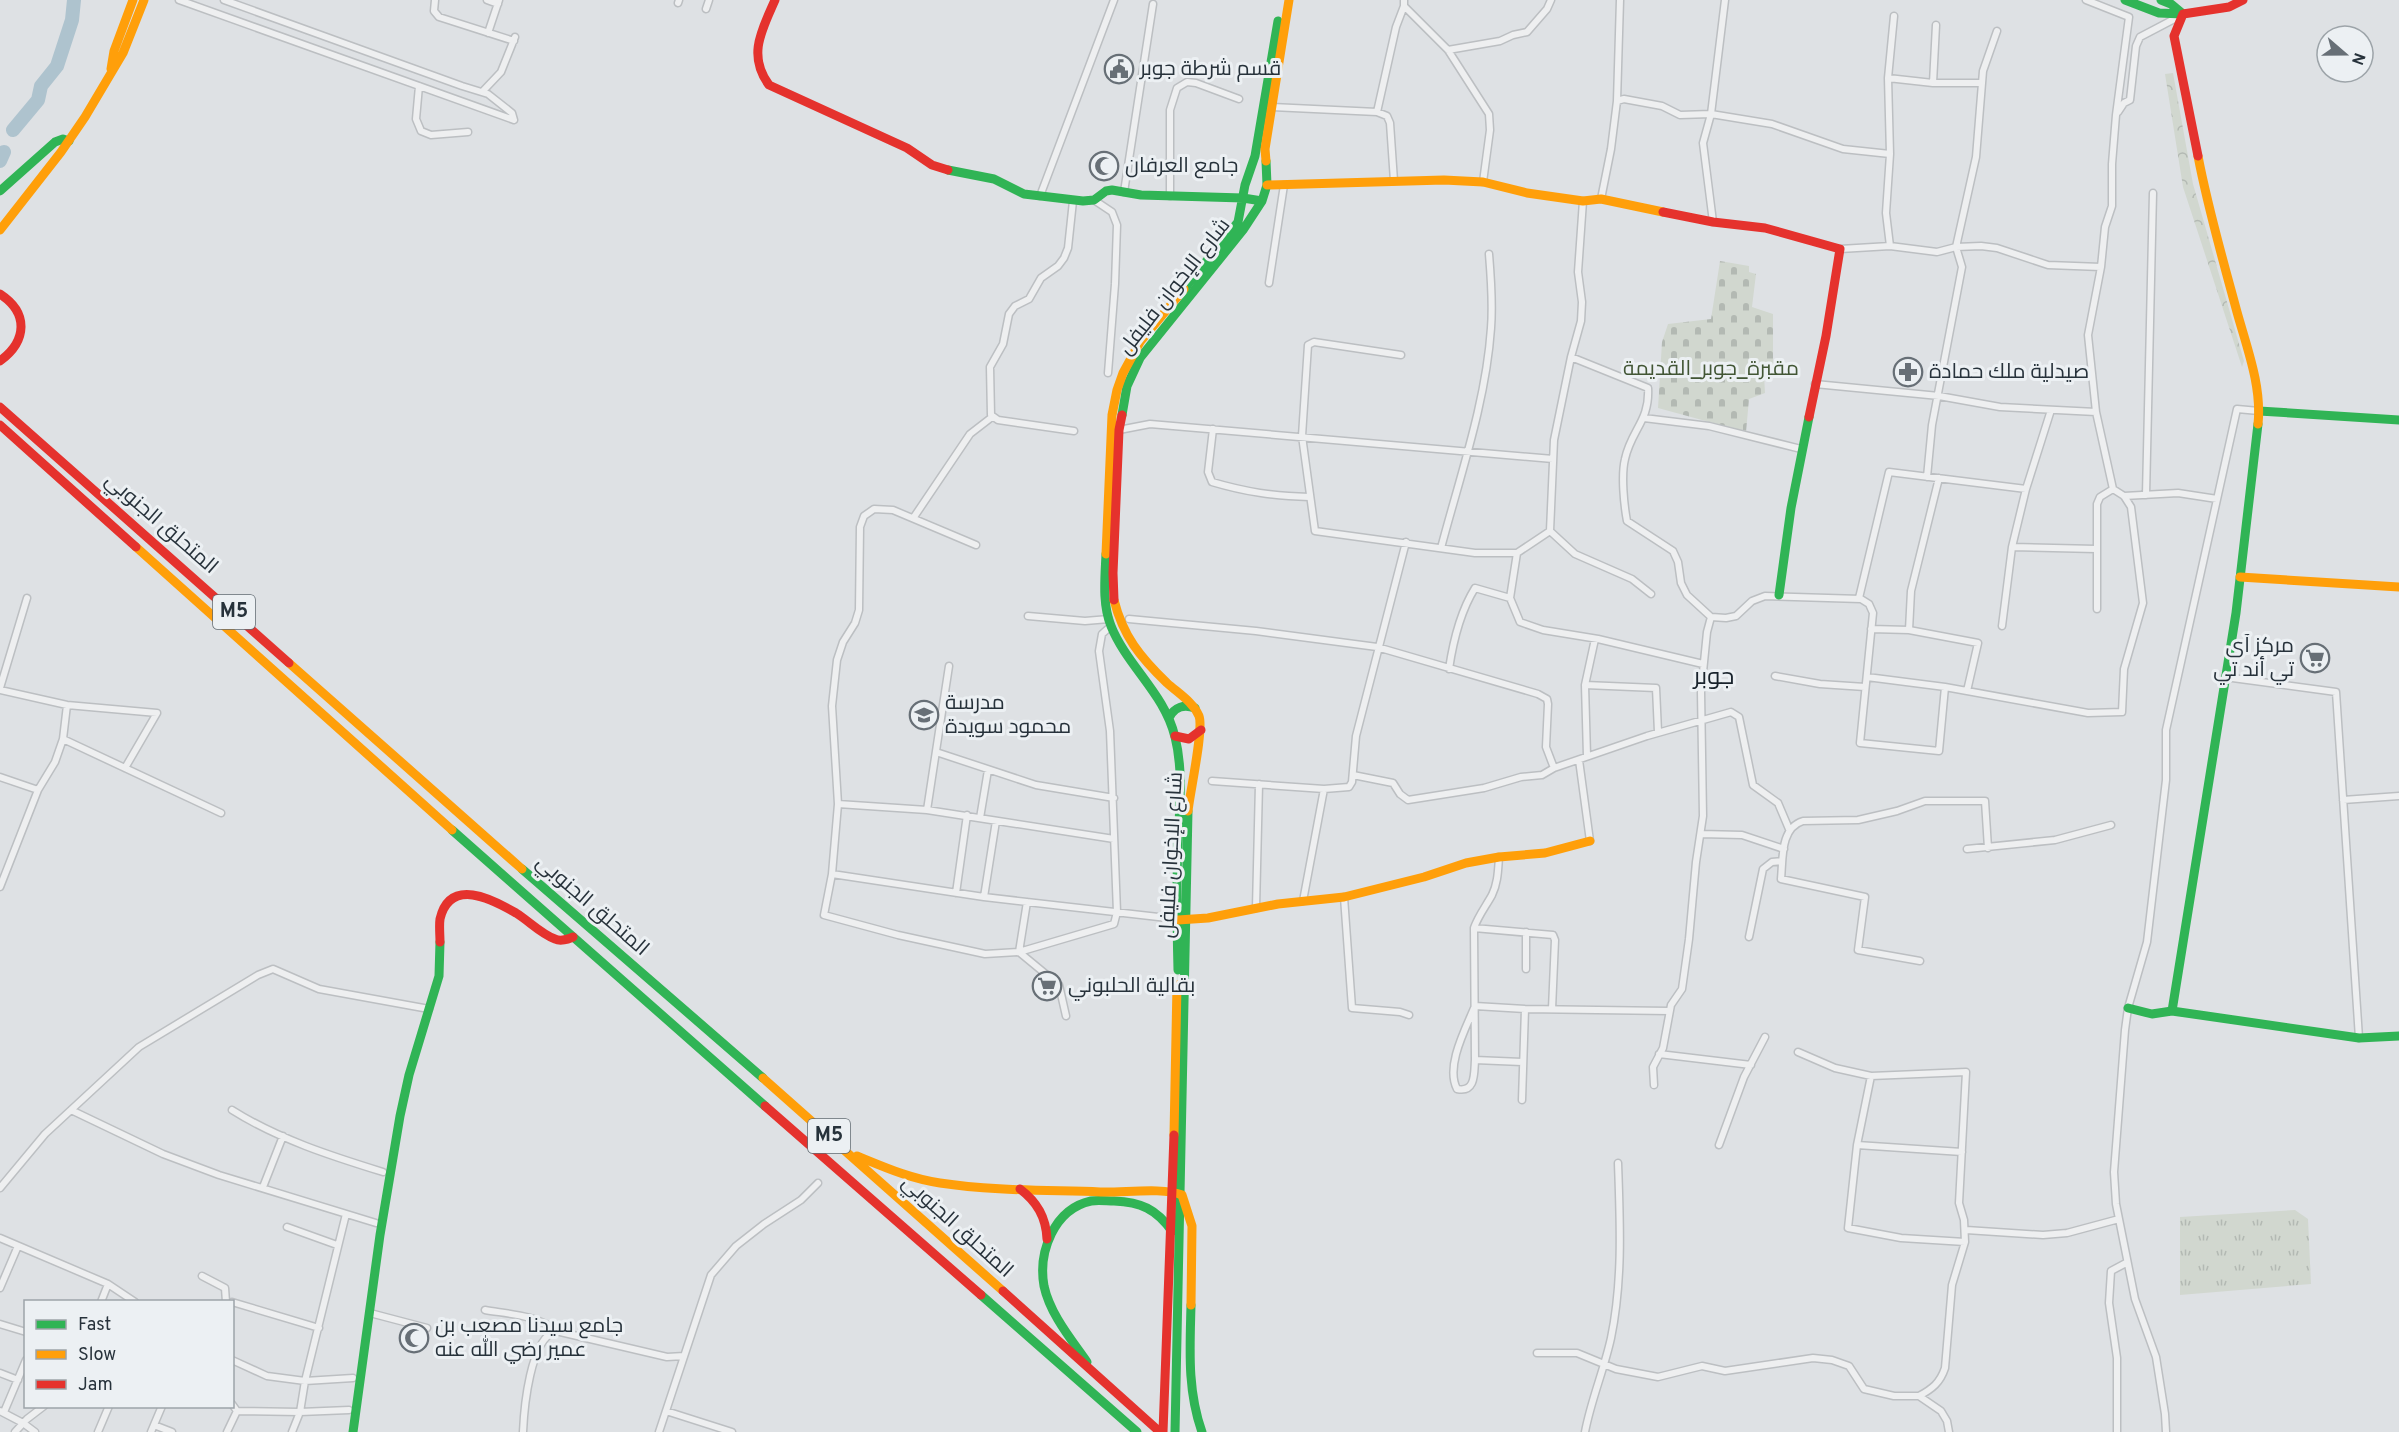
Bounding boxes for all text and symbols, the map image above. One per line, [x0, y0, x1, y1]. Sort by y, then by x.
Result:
north arrow [2315, 24, 2375, 84]
text: N [2346, 50, 2369, 67]
public building icon: قسم شرطة جوبر [1103, 53, 1135, 85]
place label: قسم شرطة جوبر [1139, 56, 1281, 83]
mosque icon: جامع العرفان [1088, 150, 1120, 182]
place label: جامع العرفان [1125, 153, 1239, 180]
street label: شارع الإخوان فليفل [1113, 213, 1237, 361]
park label: مقبرة_جوبر_القديمة [1623, 356, 1799, 383]
pharmacy icon: صيدلية ملك حمادة [1892, 356, 1924, 388]
place label: صيدلية ملك حمادة [1929, 359, 2089, 386]
street label: المتحلق الجنوبي [98, 467, 223, 581]
road number: M5 [213, 595, 255, 629]
place label: مركز آي تي أند تي [2213, 633, 2294, 685]
supermarket icon: مركز آي تي أند تي [2299, 642, 2331, 674]
district label: جوبر [1692, 663, 1734, 693]
place label: مدرسة محمود سويدة [945, 690, 1071, 741]
school or university icon: مدرسة محمود سويدة [908, 699, 940, 731]
street label: شارع الإخوان فليفل [1154, 771, 1190, 939]
street label: المتحلق الجنوبي [529, 849, 654, 963]
supermarket icon: بقالية الحلبوني [1031, 970, 1063, 1002]
place label: بقالية الحلبوني [1068, 973, 1195, 1001]
road number: M5 [808, 1119, 850, 1153]
street label: المتحلق الجنوبي [895, 1170, 1018, 1285]
legend [24, 1300, 234, 1408]
place label: جامع سيدنا مصعب بن عمير رضي الله عنه [435, 1313, 623, 1364]
text: Fast [78, 1314, 111, 1337]
mosque icon: جامع سيدنا مصعب بن عمير رضي الله عنه [398, 1322, 430, 1354]
text: Slow [78, 1344, 116, 1367]
text: Jam [78, 1374, 113, 1397]

